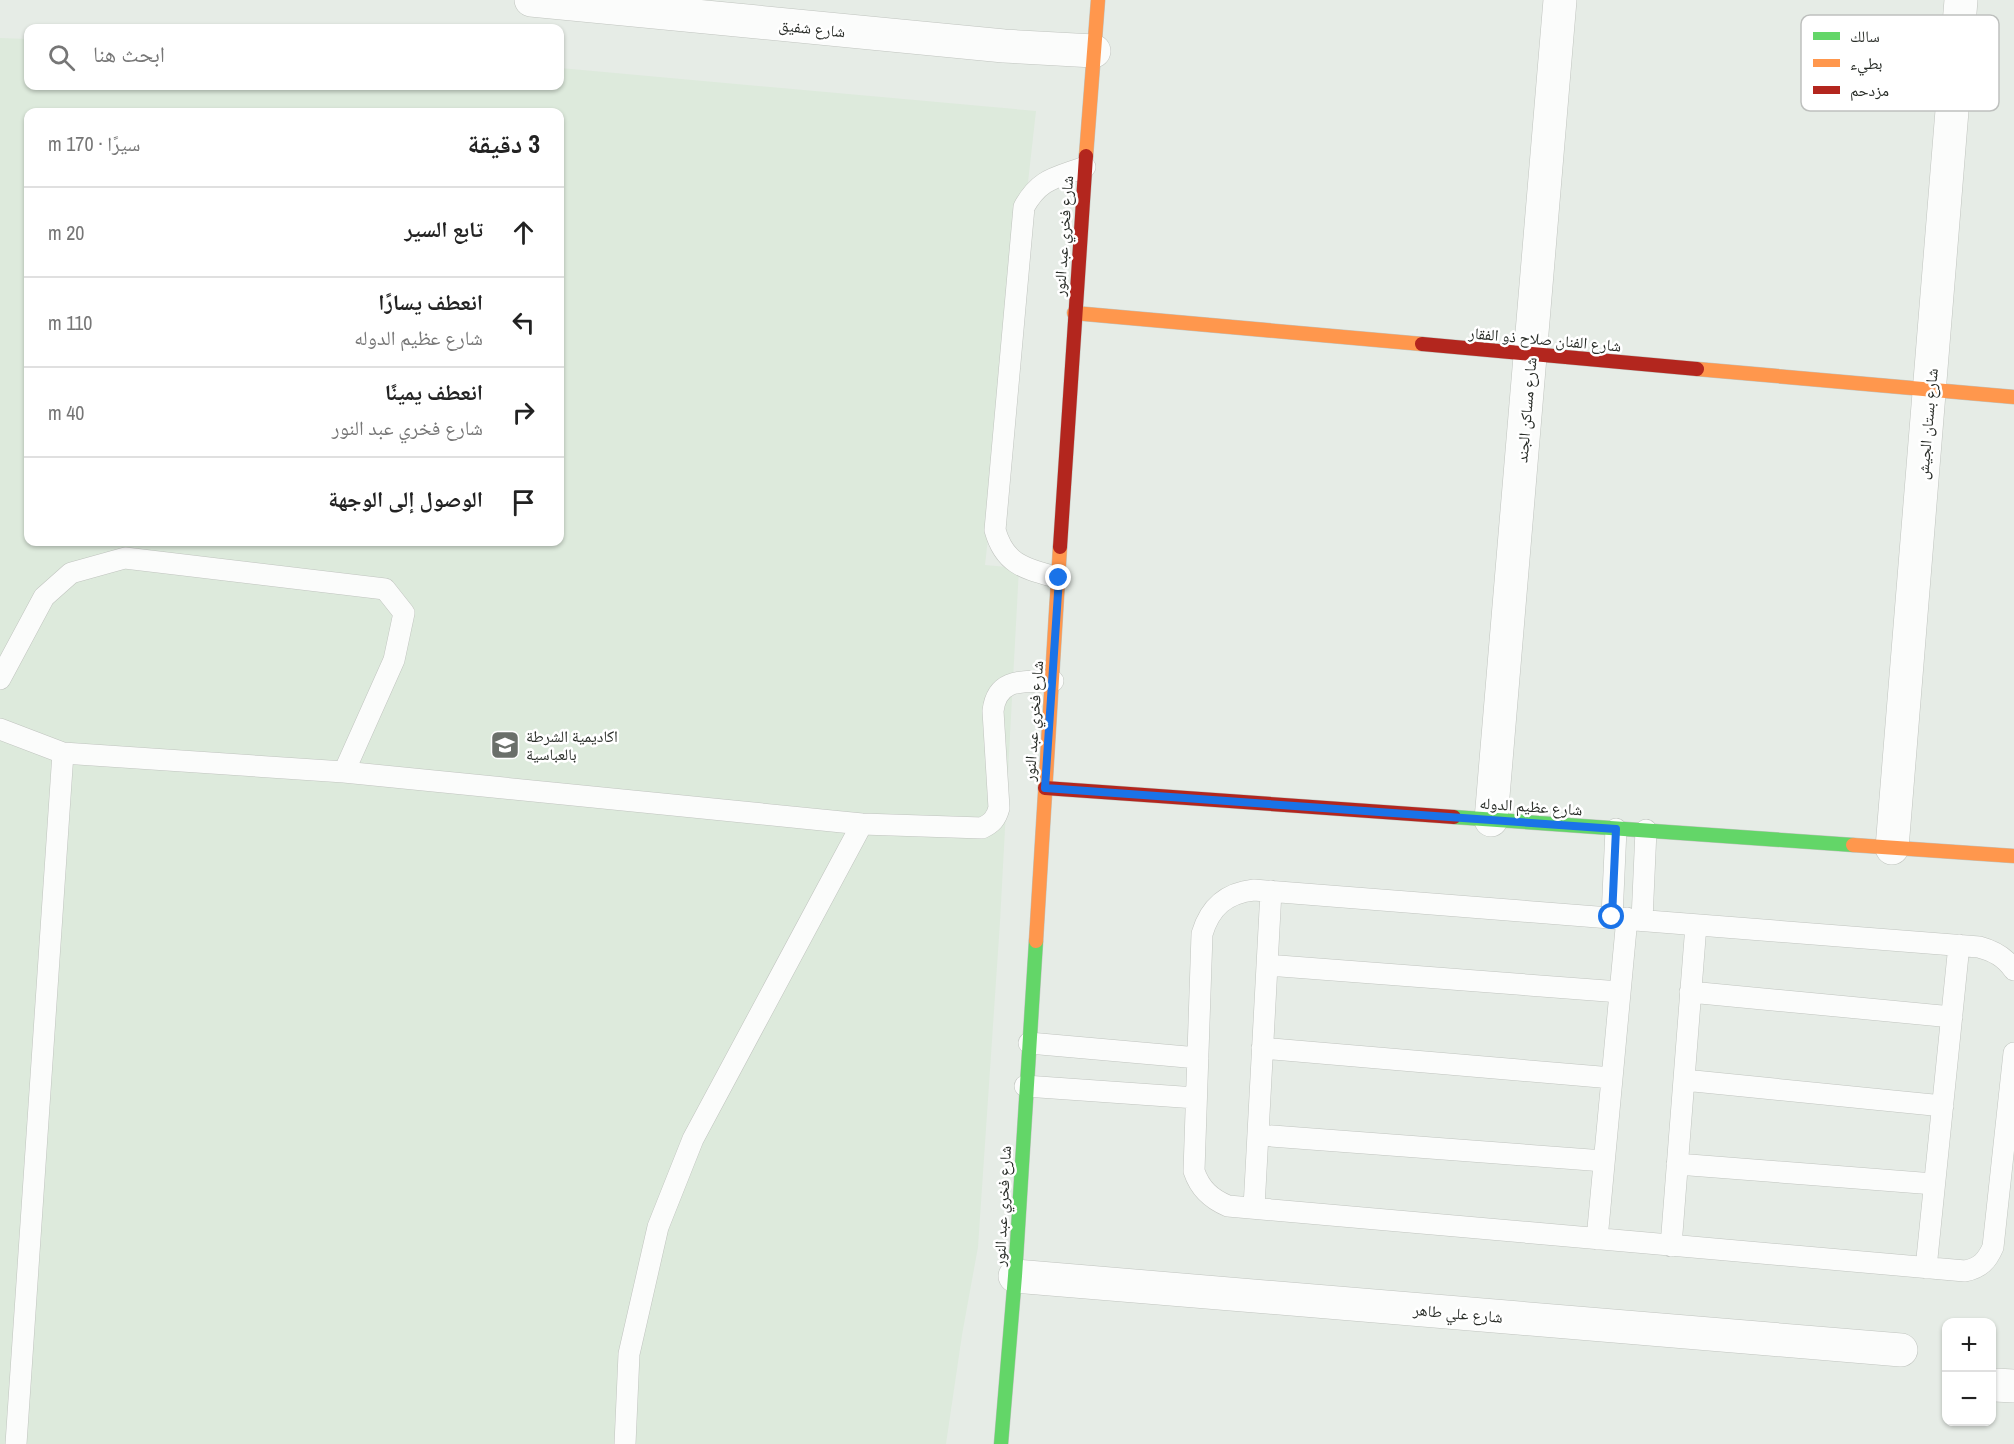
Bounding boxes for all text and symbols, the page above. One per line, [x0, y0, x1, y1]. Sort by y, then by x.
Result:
street label: شارع شفيق [778, 14, 846, 42]
legend [1801, 15, 1999, 111]
search box [24, 24, 564, 90]
text: سالك [1850, 25, 1880, 47]
text: ابحث هنا [93, 39, 165, 69]
icon: search [45, 41, 78, 74]
text: بطيء [1850, 52, 1882, 76]
text: مزدحم [1850, 79, 1889, 101]
text: 3 دقيقة [468, 126, 540, 161]
text: سيرًا · 170 m [48, 130, 141, 157]
street label: شارع فخري عبد النور [1048, 175, 1080, 298]
text: تابع السير [405, 214, 483, 244]
icon: ahead [507, 216, 540, 249]
text: 20 m [48, 219, 84, 246]
text: انعطف يسارًا [378, 287, 483, 317]
icon: left [507, 306, 540, 339]
text: 110 m [48, 309, 92, 336]
street label: شارع الفنان صلاح ذو الفقار [1467, 321, 1622, 357]
text: شارع عظيم الدوله [354, 324, 483, 351]
street label: شارع مساكن الجند [1510, 356, 1542, 464]
street label: شارع بستان الجيش [1911, 367, 1943, 481]
text: انعطف يمينًا [385, 377, 483, 407]
icon: right [507, 396, 540, 429]
text: 40 m [48, 399, 84, 426]
text: شارع فخري عبد النور [332, 414, 483, 441]
text: الوصول إلى الوجهة [328, 484, 483, 514]
icon: arrive [507, 486, 540, 519]
route end [1045, 564, 1071, 590]
street label: شارع فخري عبد النور [1018, 660, 1050, 783]
place label: اكاديمية الشرطة بالعباسية [526, 725, 618, 765]
school or university icon: اكاديمية الشرطة بالعباسية [489, 729, 521, 761]
street label: شارع عظيم الدوله [1479, 791, 1583, 821]
route start [1598, 903, 1624, 929]
street label: شارع فخري عبد النور [988, 1145, 1018, 1268]
street label: شارع علي طاهر [1411, 1298, 1504, 1330]
map controls [1942, 1318, 1996, 1426]
button: + [1942, 1318, 1996, 1372]
button: − [1942, 1372, 1996, 1426]

